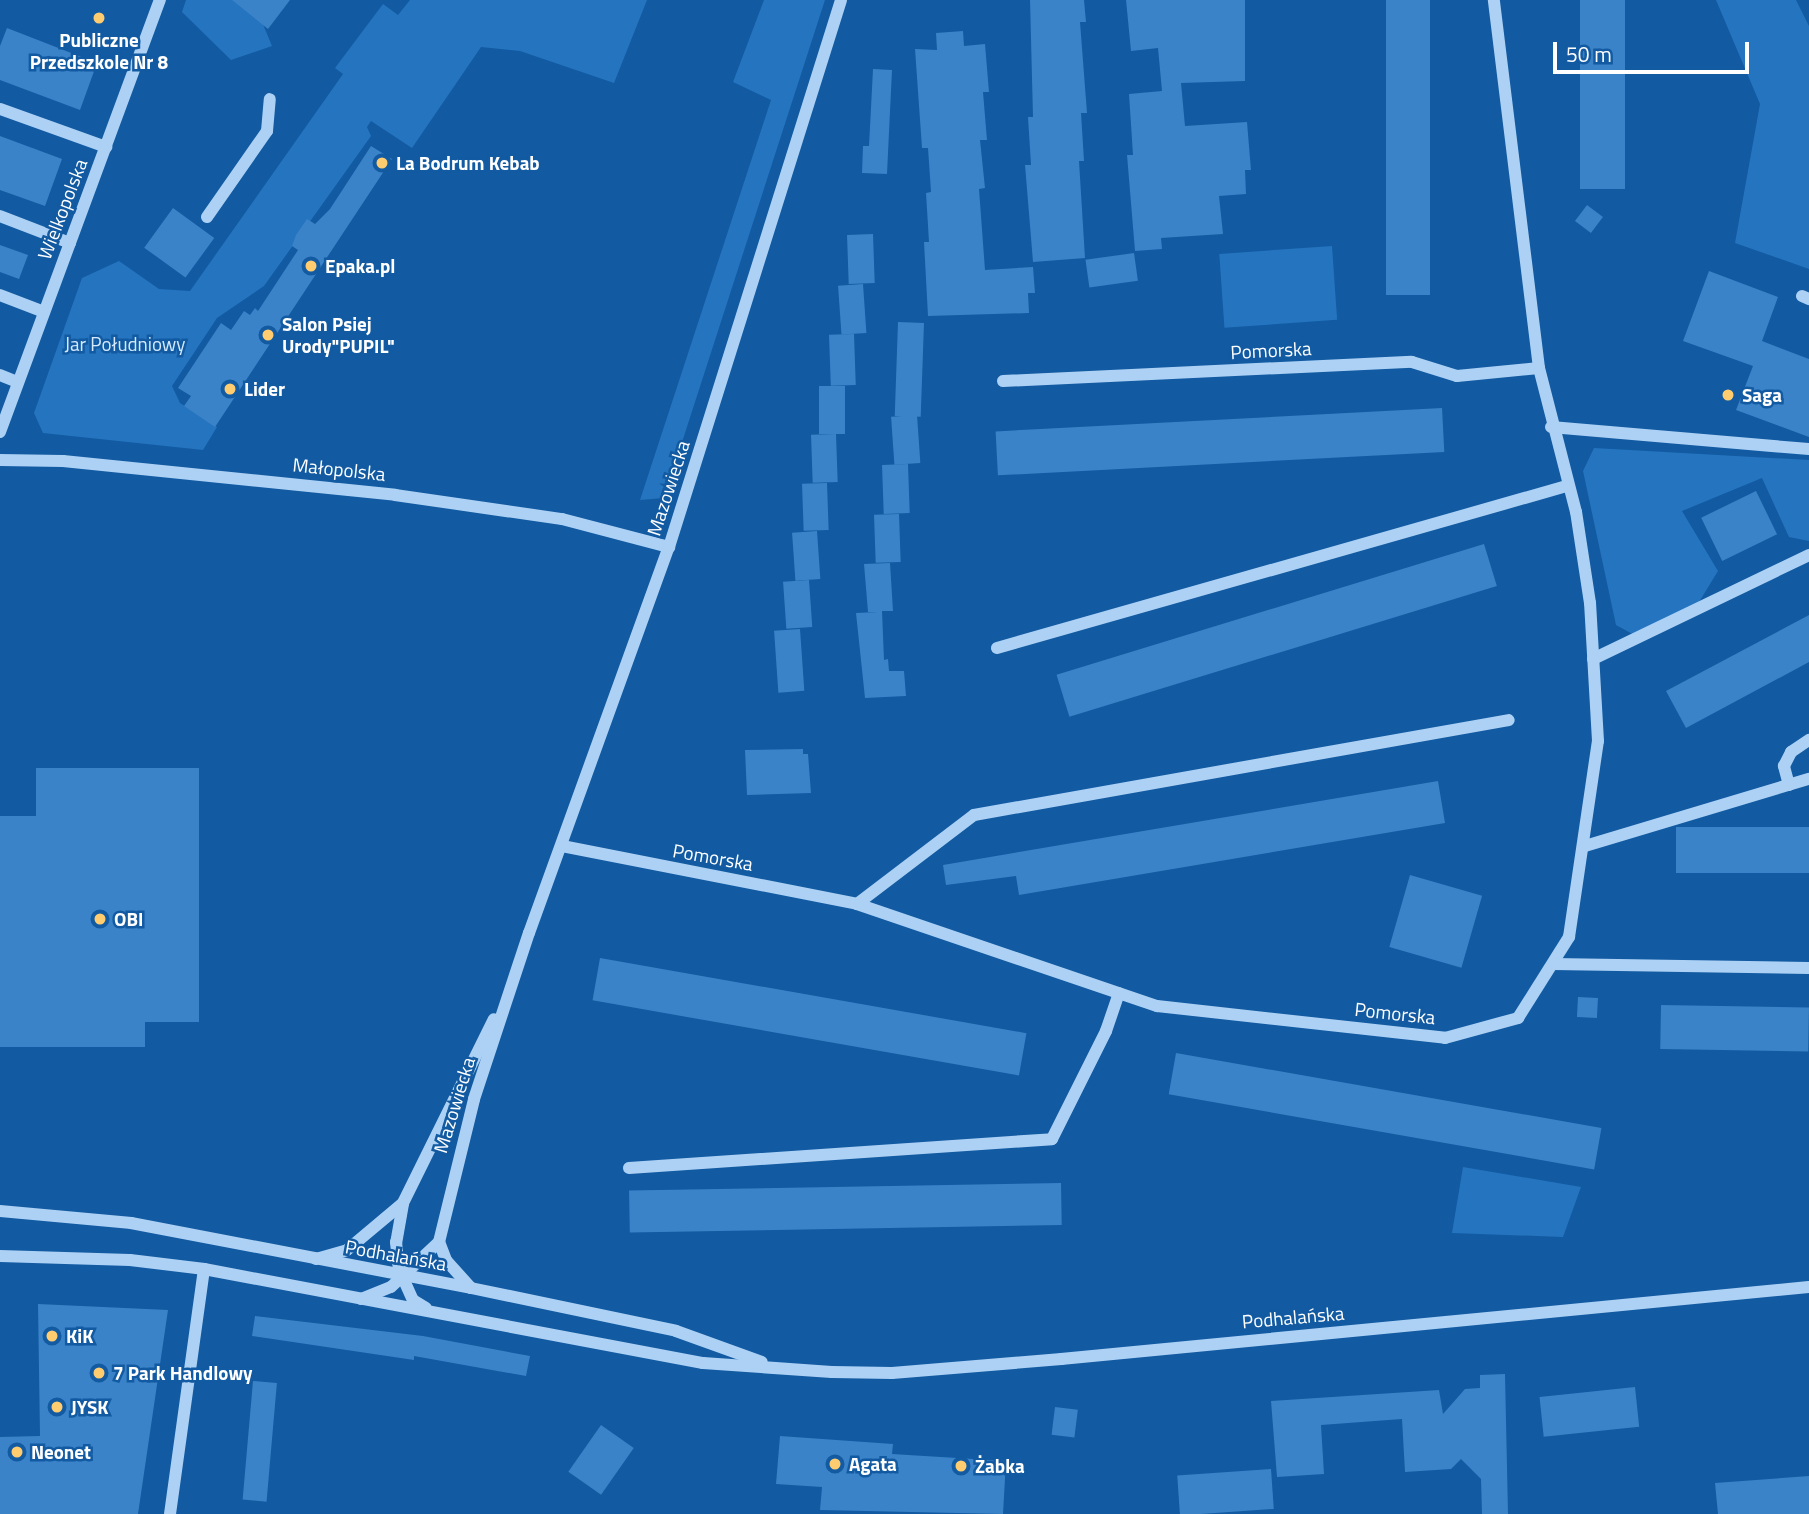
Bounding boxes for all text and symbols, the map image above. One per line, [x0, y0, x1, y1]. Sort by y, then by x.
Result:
marker: Publiczne Przedszkole Nr 8 [91, 10, 107, 26]
scale bar [1557, 28, 1753, 72]
place label: Publiczne Przedszkole Nr 8 [30, 29, 168, 73]
text: 50 m [1566, 38, 1612, 70]
place label: La Bodrum Kebab [396, 152, 540, 174]
marker: La Bodrum Kebab [374, 155, 390, 171]
street label: Wielkopolska [32, 156, 92, 262]
place label: Epaka.pl [325, 255, 395, 277]
marker: Epaka.pl [303, 258, 319, 274]
place label: Salon Psiej Urody"PUPIL" [282, 313, 395, 357]
marker: Salon Psiej Urody"PUPIL" [260, 327, 276, 343]
park label: Jar Południowy [65, 333, 185, 355]
street label: Pomorska [1230, 336, 1312, 364]
place label: Lider [244, 378, 285, 400]
marker: Lider [222, 381, 238, 397]
place label: Saga [1742, 384, 1782, 406]
marker: Saga [1720, 387, 1736, 403]
street label: Mazowiecka [642, 437, 694, 539]
street label: Małopolska [291, 453, 387, 485]
street label: Pomorska [671, 839, 755, 875]
place label: OBI [114, 908, 143, 930]
marker: OBI [92, 911, 108, 927]
street label: Pomorska [1353, 997, 1437, 1029]
street label: Mazowiecka [429, 1054, 479, 1156]
street label: Podhalańska [344, 1235, 448, 1275]
street label: Podhalańska [1241, 1301, 1345, 1333]
place label: KiK [66, 1325, 93, 1347]
marker: KiK [44, 1328, 60, 1344]
place label: 7 Park Handlowy [113, 1362, 253, 1384]
marker: 7 Park Handlowy [91, 1365, 107, 1381]
place label: JYSK [71, 1396, 109, 1418]
marker: JYSK [49, 1399, 65, 1415]
place label: Neonet [31, 1441, 91, 1463]
marker: Neonet [9, 1444, 25, 1460]
place label: Agata [849, 1453, 897, 1475]
place label: Żabka [975, 1455, 1025, 1477]
marker: Agata [827, 1456, 843, 1472]
marker: Żabka [953, 1458, 969, 1474]

